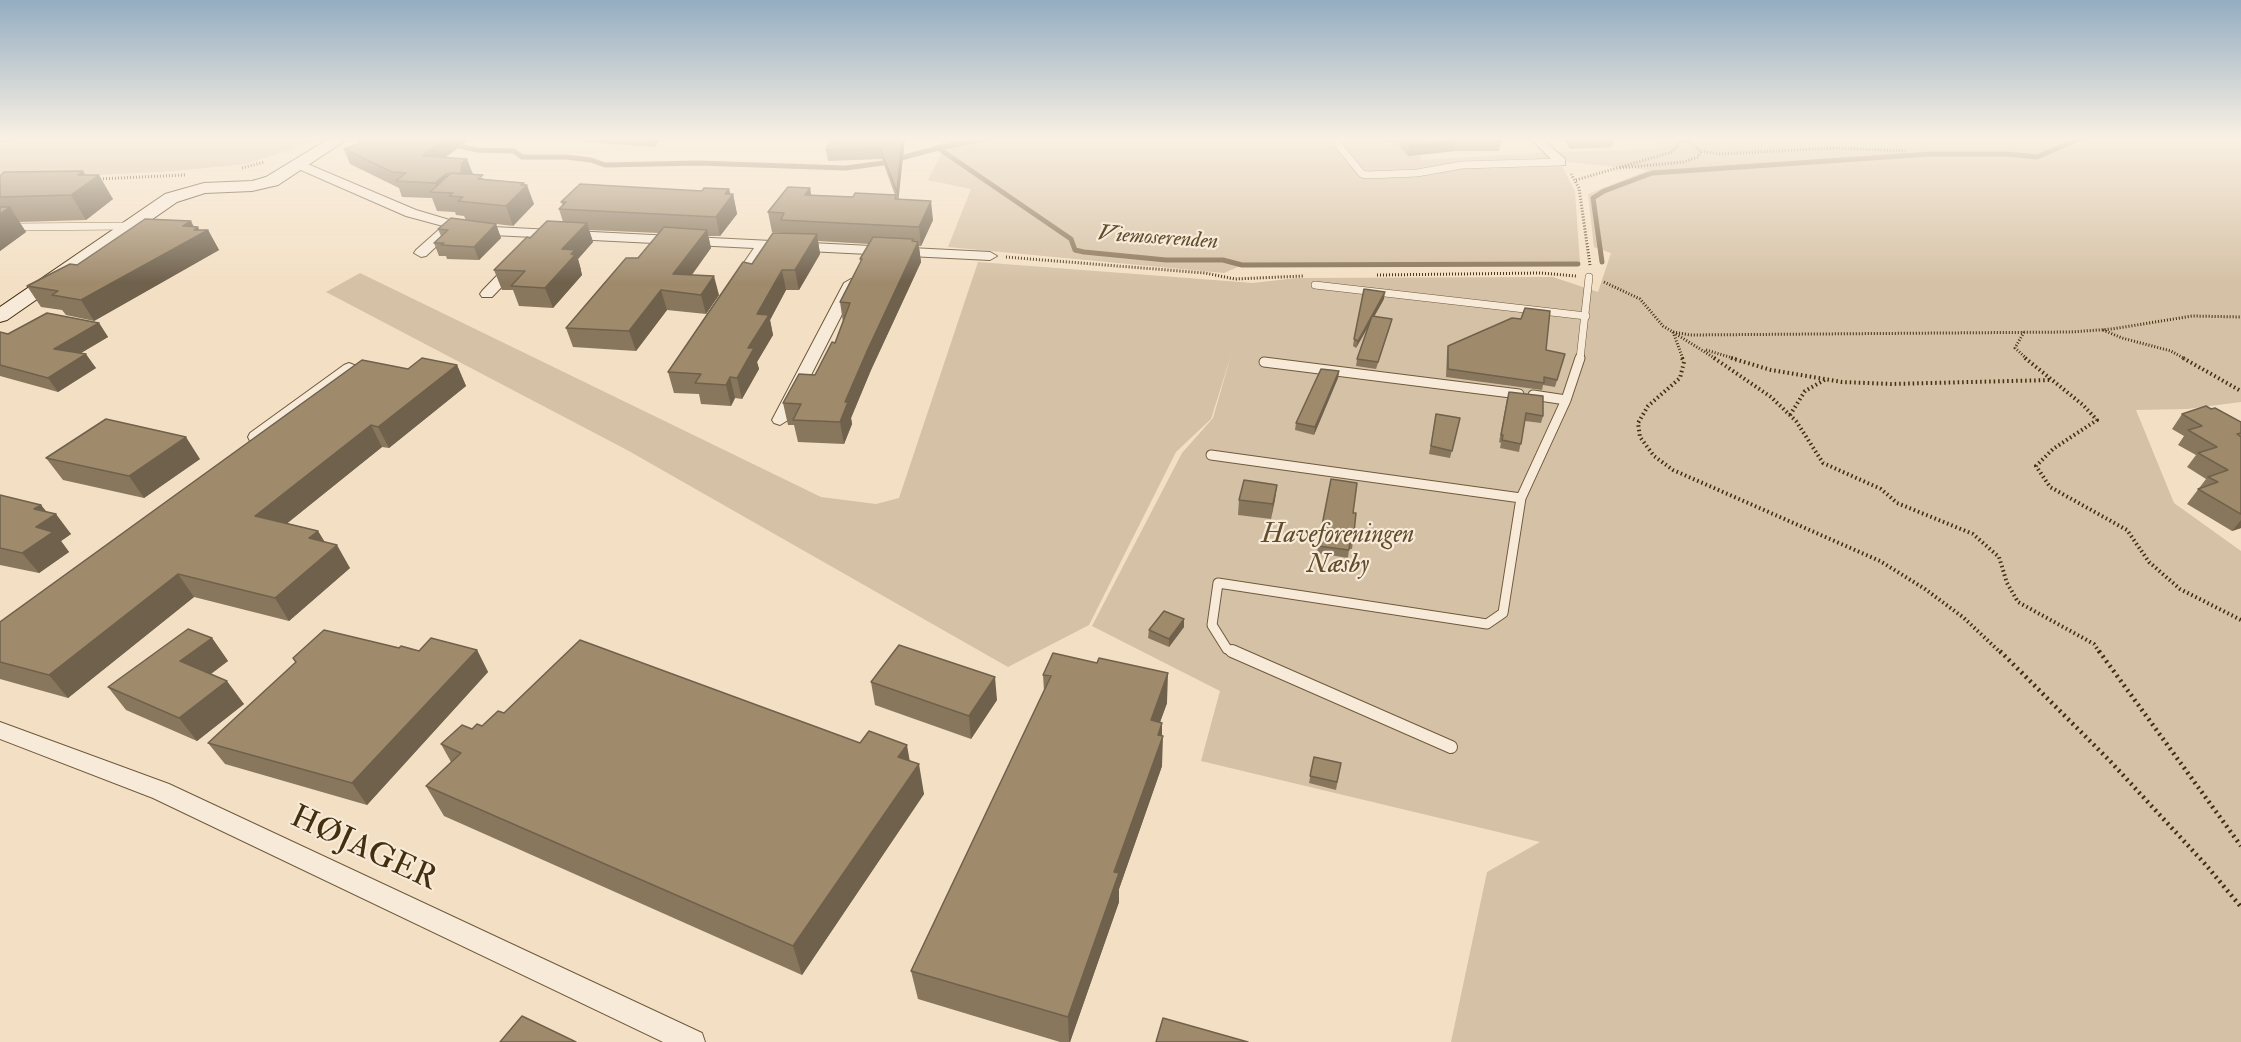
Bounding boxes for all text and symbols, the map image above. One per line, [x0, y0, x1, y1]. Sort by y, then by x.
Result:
water label: Viemoserenden [1097, 222, 1219, 256]
park label: Haveforeningen Næsby [1262, 520, 1414, 582]
street label: HØJAGER [284, 799, 442, 901]

